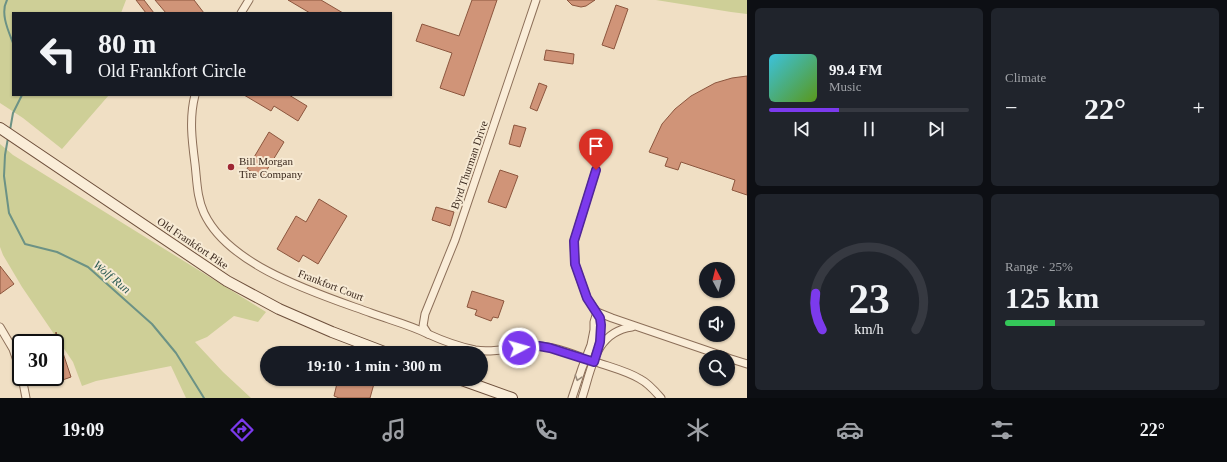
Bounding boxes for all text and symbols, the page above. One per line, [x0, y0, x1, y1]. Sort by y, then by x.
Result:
icon: left [32, 28, 84, 80]
text: 80 m [98, 28, 156, 59]
text: Old Frankfort Circle [98, 61, 246, 81]
text: 99.4 FM [829, 62, 882, 78]
text: Climate [1005, 70, 1046, 85]
text: Music [829, 79, 862, 94]
text: 22° [1084, 92, 1126, 125]
text: − [1005, 95, 1017, 120]
text: + [1193, 95, 1205, 120]
icon: previous [791, 118, 813, 140]
icon: pause [858, 118, 880, 140]
icon: next [925, 118, 947, 140]
street label: Byrd Thurman Drive [448, 119, 490, 211]
pin [579, 129, 613, 170]
icon: arrive [585, 135, 607, 157]
place label: Bill Morgan Tire Company [239, 155, 303, 180]
marker: Bill Morgan Tire Company [226, 162, 236, 172]
street label: Old Frankfort Pike [155, 215, 231, 271]
water label: Wolf Run [91, 258, 133, 296]
text: Range · 25% [1005, 259, 1073, 274]
north arrow [699, 262, 735, 298]
map controls [699, 262, 735, 386]
street label: Frankfort Court [296, 267, 366, 303]
text: 23 [848, 276, 890, 322]
text: 125 km [1005, 281, 1099, 314]
button: sound [699, 306, 735, 342]
text: km/h [854, 321, 884, 337]
position arrow [498, 327, 540, 369]
speed limit sign: 30 [12, 334, 64, 386]
button: search [699, 350, 735, 386]
text: 19:10 · 1 min · 300 m [307, 358, 442, 374]
one-way arrow [575, 375, 583, 382]
icon: directions [228, 416, 256, 444]
icon: music [380, 416, 408, 444]
icon: phone [532, 416, 560, 444]
icon: climate [684, 416, 712, 444]
icon: car [836, 416, 864, 444]
icon: filters [988, 416, 1016, 444]
text: 19:09 [62, 420, 104, 440]
text: 22° [1140, 420, 1165, 440]

